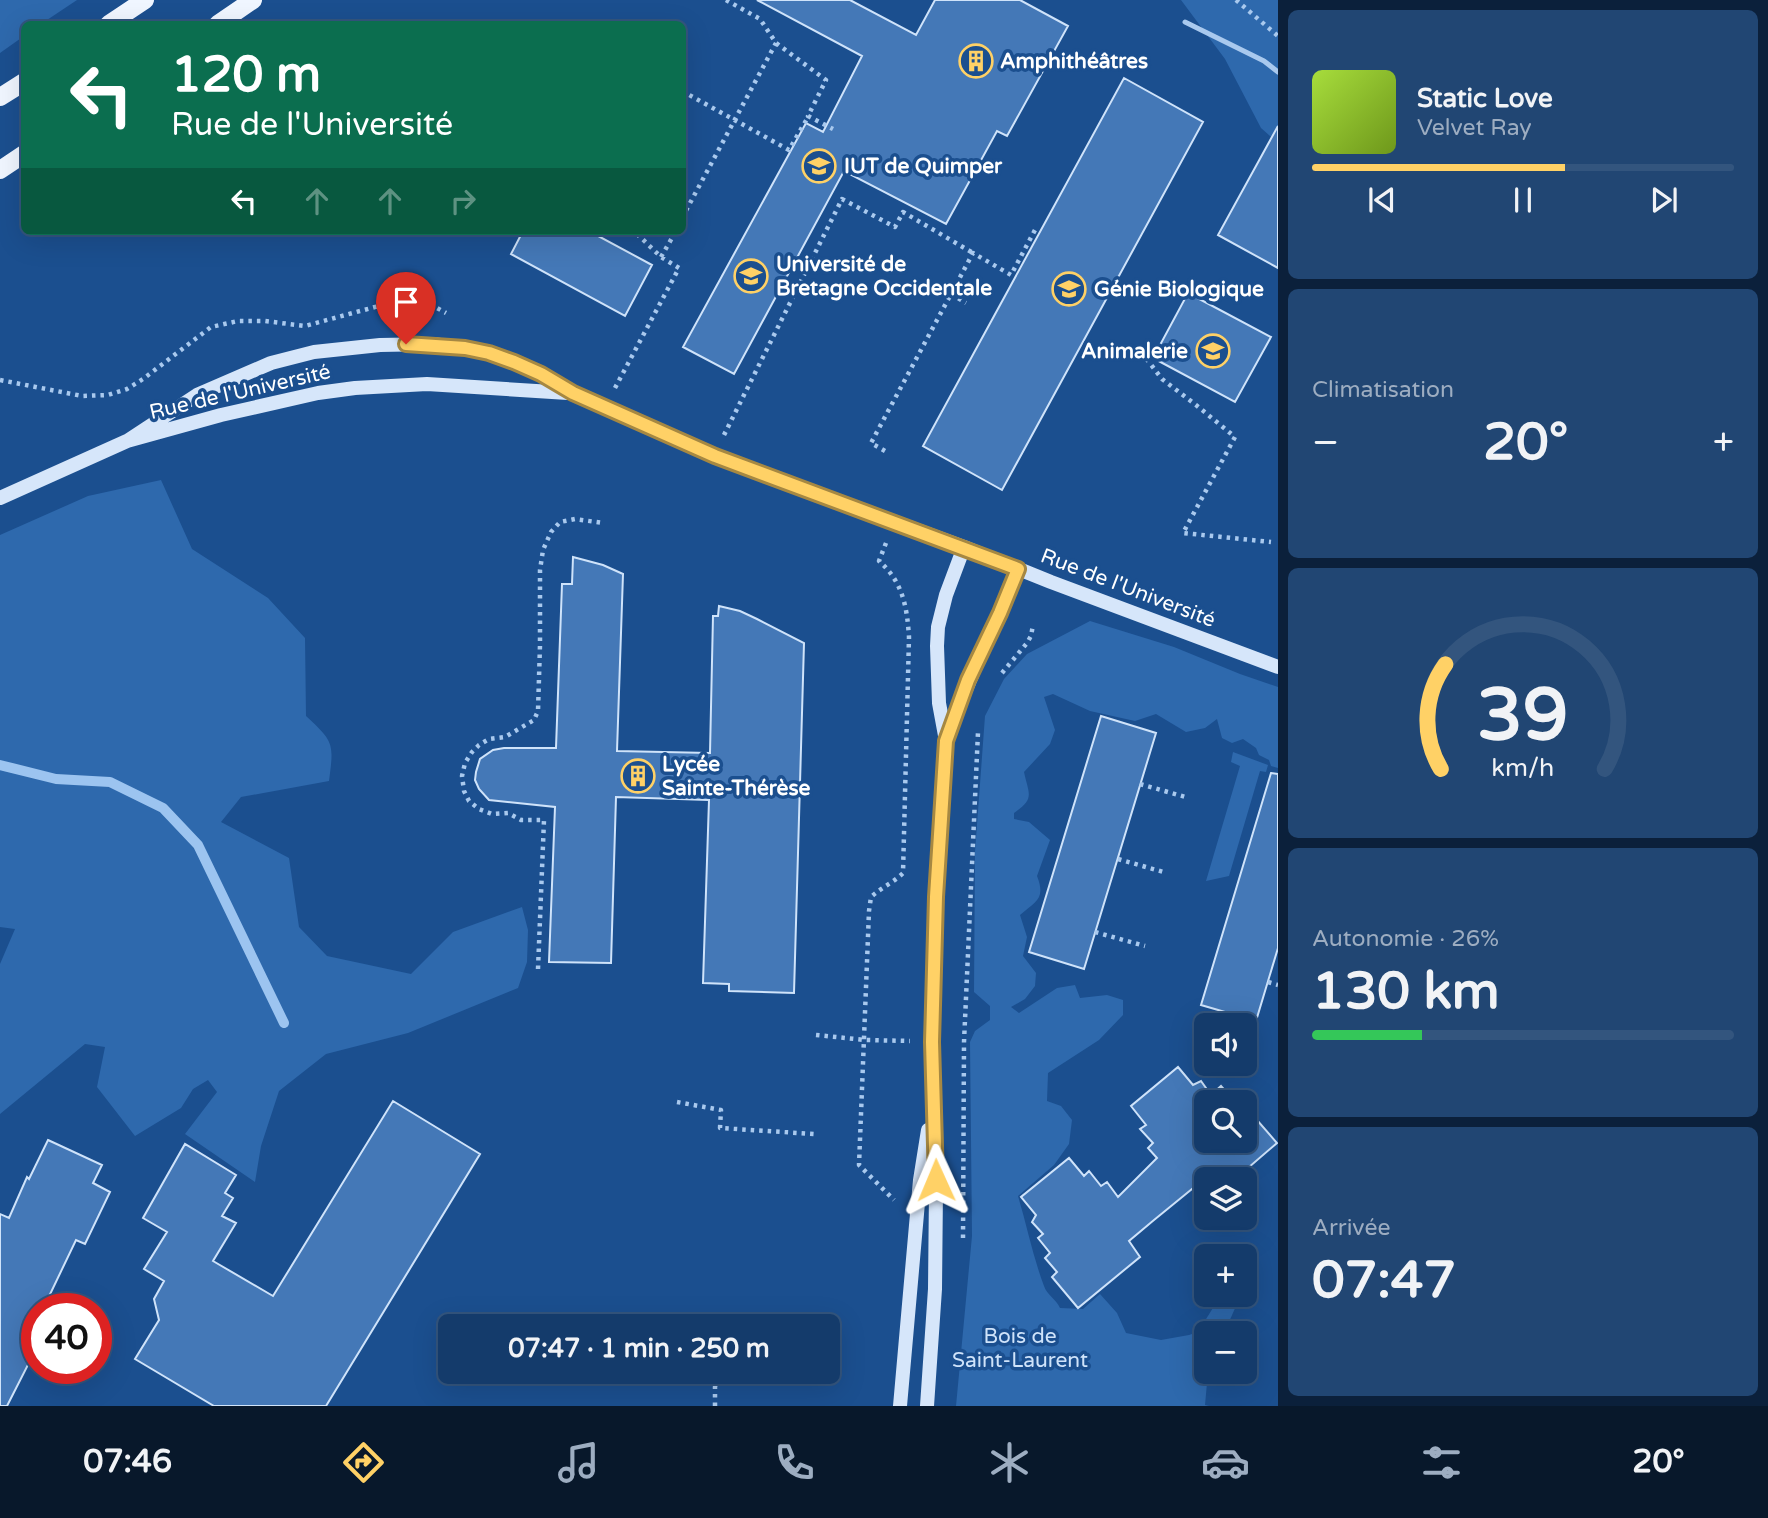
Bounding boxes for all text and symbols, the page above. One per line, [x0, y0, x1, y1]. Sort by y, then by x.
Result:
building icon: Amphithéâtres [957, 42, 995, 80]
text: 120 m [171, 46, 321, 105]
icon: left [56, 49, 147, 140]
place label: Amphithéâtres [1000, 49, 1148, 74]
text: Static Love [1417, 83, 1553, 114]
text: Rue de l'Université [171, 106, 453, 144]
text: Velvet Ray [1417, 114, 1532, 142]
school or university icon: IUT de Quimper [800, 147, 838, 185]
place label: IUT de Quimper [844, 154, 1003, 179]
icon: previous [1363, 181, 1401, 219]
icon: pause [1504, 181, 1542, 219]
icon: next [1645, 181, 1683, 219]
icon: left [225, 182, 263, 220]
icon: ahead [298, 182, 336, 220]
icon: ahead [371, 182, 409, 220]
icon: right [444, 182, 482, 220]
place label: Université de Bretagne Occidentale [776, 252, 992, 301]
school or university icon: Université de Bretagne Occidentale [732, 257, 770, 295]
school or university icon: Génie Biologique [1050, 270, 1088, 308]
pin [376, 272, 436, 344]
place label: Génie Biologique [1094, 277, 1264, 302]
icon: arrive [387, 283, 425, 321]
school or university icon: Animalerie [1194, 332, 1232, 370]
place label: Animalerie [1081, 339, 1188, 364]
street label: Rue de l'Université [147, 359, 333, 425]
text: Climatisation [1312, 376, 1454, 404]
text: 20° [1483, 411, 1568, 474]
text: − [1312, 420, 1339, 466]
text: + [1713, 420, 1734, 466]
street label: Rue de l'Université [1037, 543, 1219, 633]
text: 39 [1477, 672, 1569, 760]
place label: Lycée Sainte-Thérèse [662, 752, 811, 801]
text: km/h [1492, 753, 1554, 783]
building icon: Lycée Sainte-Thérèse [619, 757, 657, 795]
text: Autonomie · 26% [1312, 925, 1499, 953]
text: 130 km [1312, 960, 1500, 1023]
map controls [1194, 1013, 1257, 1384]
button: sound [1194, 1013, 1257, 1076]
button: search [1194, 1090, 1257, 1153]
position arrow [899, 1143, 973, 1217]
button: layers [1194, 1167, 1257, 1230]
text: Arrivée [1312, 1214, 1390, 1242]
button: + [1194, 1244, 1257, 1307]
text: 07:47 [1312, 1249, 1456, 1312]
speed limit sign: 40 [21, 1293, 112, 1384]
button: − [1194, 1321, 1257, 1384]
park label: Bois de Saint-Laurent [952, 1324, 1088, 1373]
text: 07:47 · 1 min · 250 m [508, 1333, 770, 1364]
icon: directions [339, 1438, 388, 1487]
icon: music [554, 1438, 603, 1487]
icon: phone [770, 1438, 819, 1487]
icon: climate [985, 1438, 1034, 1487]
icon: car [1201, 1438, 1250, 1487]
icon: filters [1417, 1438, 1466, 1487]
text: 07:46 [83, 1443, 172, 1481]
text: 20° [1632, 1443, 1685, 1481]

